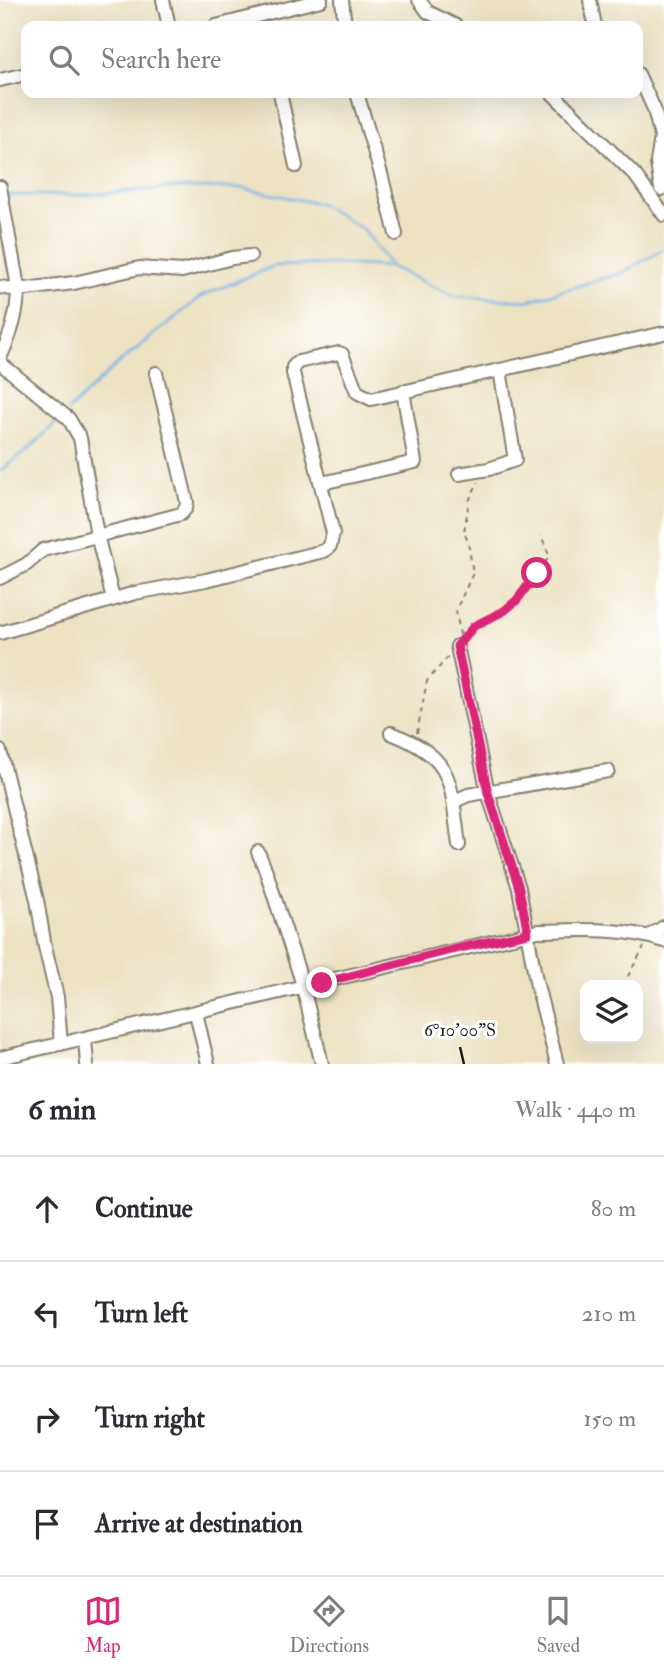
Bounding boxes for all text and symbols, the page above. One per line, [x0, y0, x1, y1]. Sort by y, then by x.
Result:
search box [21, 21, 643, 98]
icon: search [45, 41, 83, 79]
text: Search here [101, 44, 221, 76]
route start [521, 557, 552, 588]
route end [306, 967, 337, 998]
map controls [580, 980, 643, 1043]
button: layers [580, 980, 643, 1043]
text: 6°10'00"S [424, 1019, 496, 1042]
text: 6 min [28, 1091, 96, 1128]
text: Walk · 440 m [515, 1095, 636, 1124]
icon: ahead [28, 1190, 66, 1228]
text: Continue [95, 1193, 193, 1225]
text: 80 m [591, 1194, 636, 1223]
icon: left [28, 1295, 66, 1333]
text: Turn left [95, 1298, 188, 1330]
text: 210 m [582, 1299, 636, 1328]
icon: right [28, 1400, 66, 1438]
text: Turn right [95, 1403, 205, 1435]
text: 150 m [583, 1404, 636, 1433]
icon: arrive [28, 1505, 66, 1543]
text: Arrive at destination [95, 1508, 303, 1540]
tab: Map [84, 1592, 122, 1658]
tab: Directions [289, 1592, 369, 1658]
tab: Saved [537, 1592, 580, 1658]

